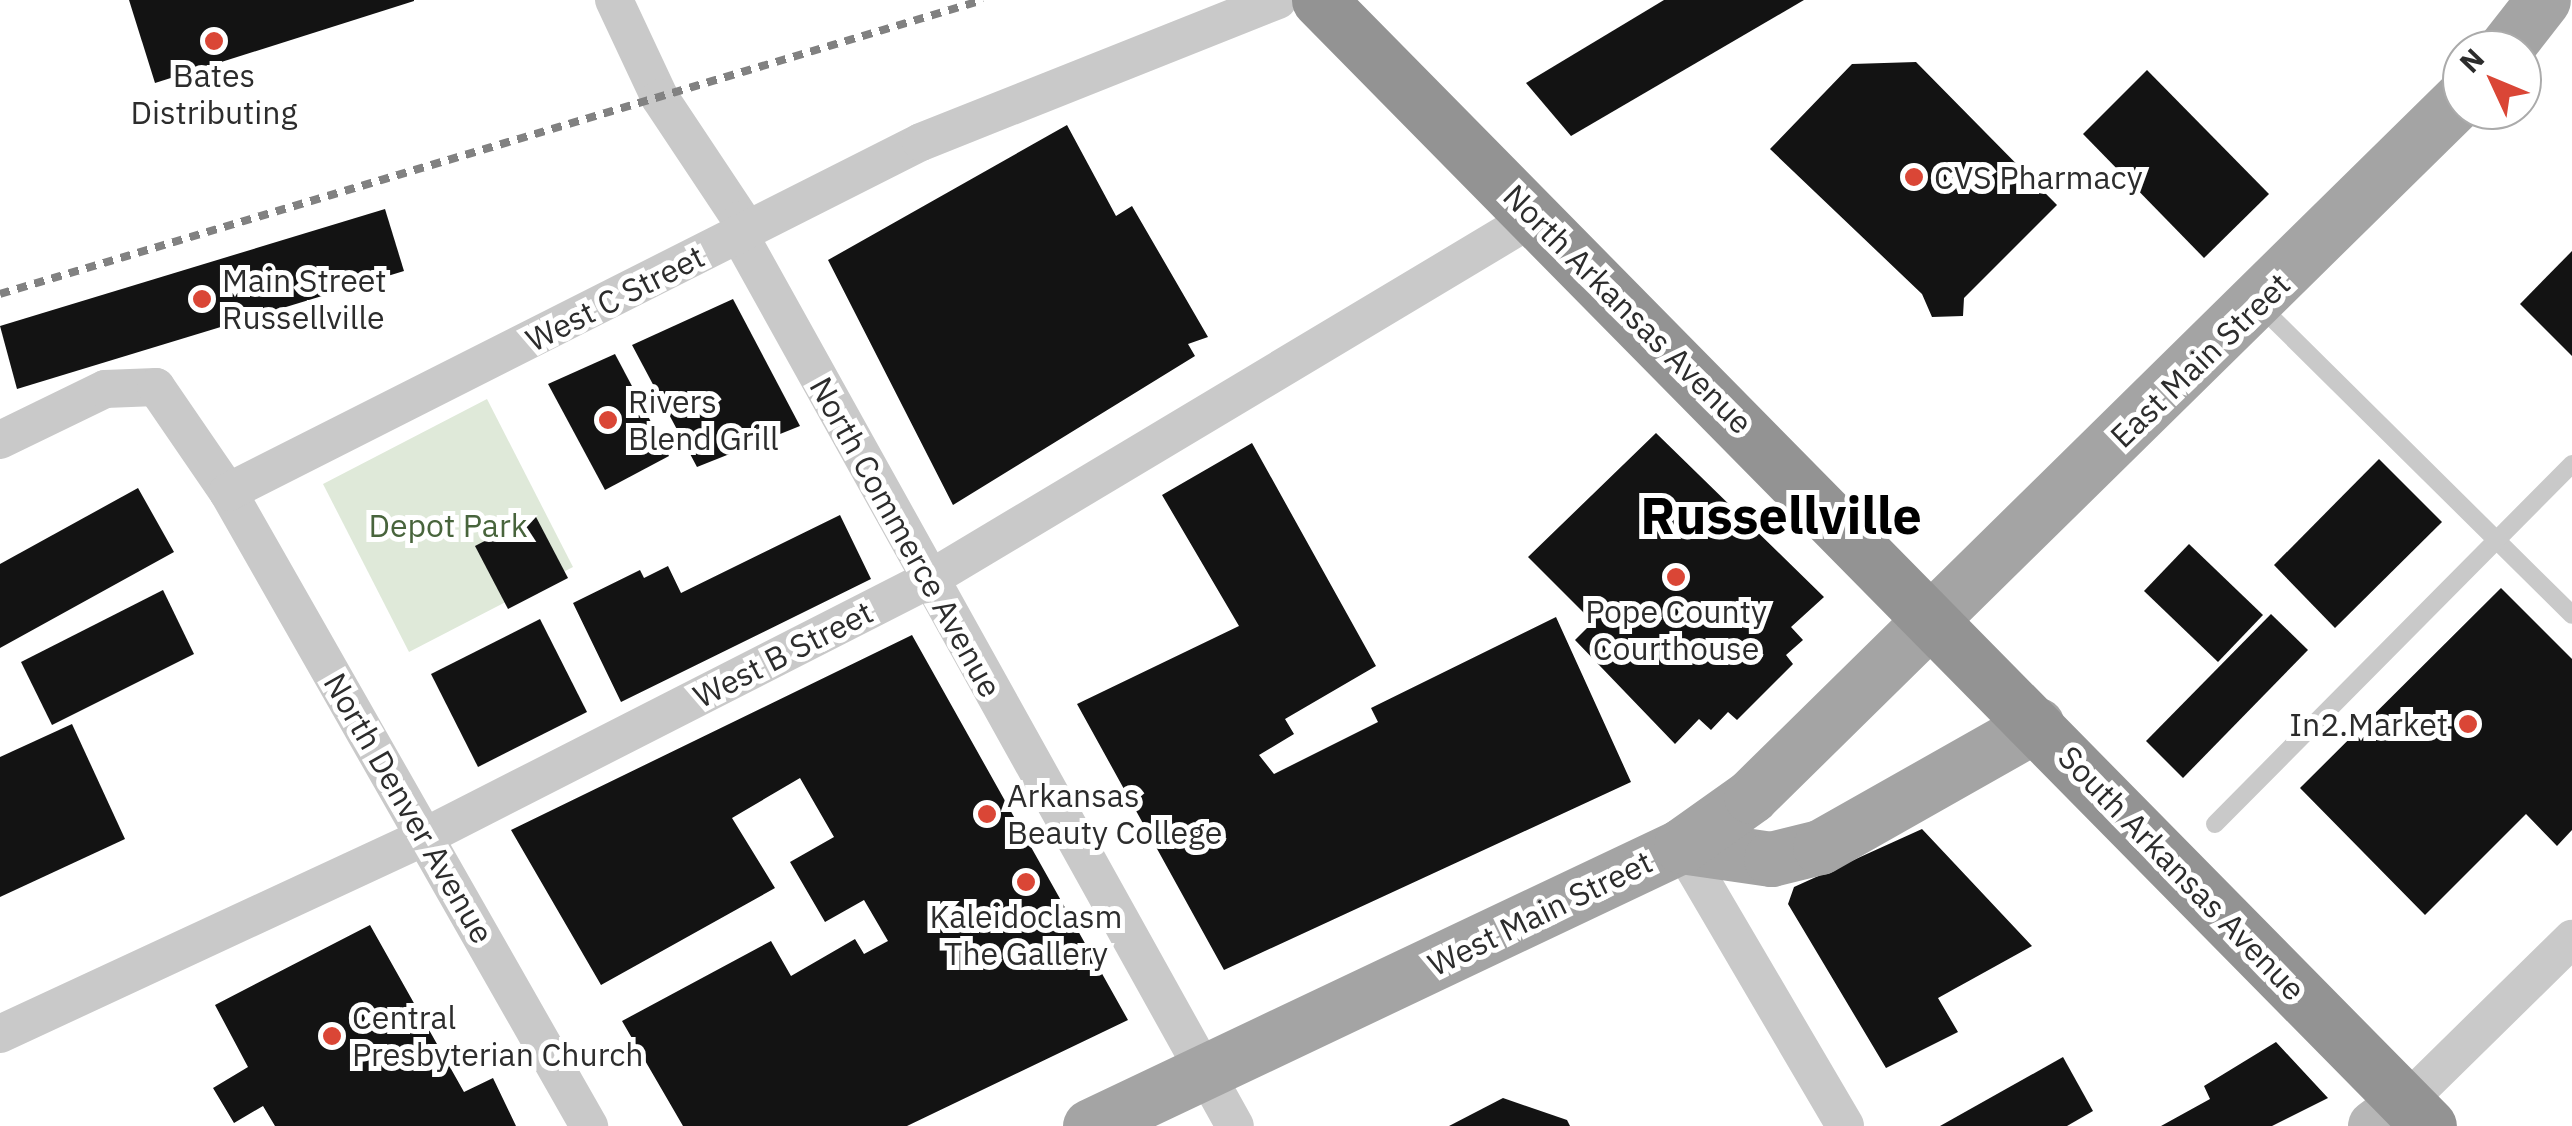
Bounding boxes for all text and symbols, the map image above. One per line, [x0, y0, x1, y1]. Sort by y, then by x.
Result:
marker: Bates Distributing [203, 30, 225, 52]
north arrow [2442, 30, 2542, 130]
text: N [2451, 40, 2492, 80]
place label: Bates Distributing [131, 57, 297, 132]
place label: CVS Pharmacy [1934, 158, 2143, 196]
marker: CVS Pharmacy [1903, 166, 1925, 188]
street label: North Arkansas Avenue [1496, 177, 1760, 441]
street label: West C Street [519, 237, 711, 359]
place label: Main Street Russellville [222, 262, 387, 337]
street label: East Main Street [2102, 265, 2298, 455]
marker: Main Street Russellville [191, 288, 213, 310]
street label: North Commerce Avenue [802, 370, 1010, 704]
place label: Rivers Blend Grill [628, 383, 779, 458]
marker: Rivers Blend Grill [597, 409, 619, 431]
district label: Russellville [1640, 484, 1922, 546]
park label: Depot Park [368, 506, 528, 544]
marker: Pope County Courthouse [1665, 566, 1687, 588]
street label: West B Street [687, 592, 879, 716]
place label: Pope County Courthouse [1585, 593, 1767, 668]
street label: North Denver Avenue [316, 666, 502, 950]
place label: In2.Market [2289, 705, 2448, 743]
marker: In2.Market [2457, 713, 2479, 735]
street label: South Arkansas Avenue [2051, 738, 2313, 1008]
place label: Arkansas Beauty College [1007, 777, 1222, 852]
marker: Arkansas Beauty College [976, 803, 998, 825]
street label: West Main Street [1422, 842, 1658, 984]
marker: Kaleidoclasm The Gallery [1015, 871, 1037, 893]
place label: Kaleidoclasm The Gallery [929, 898, 1123, 973]
place label: Central Presbyterian Church [352, 999, 643, 1074]
marker: Central Presbyterian Church [321, 1025, 343, 1047]

